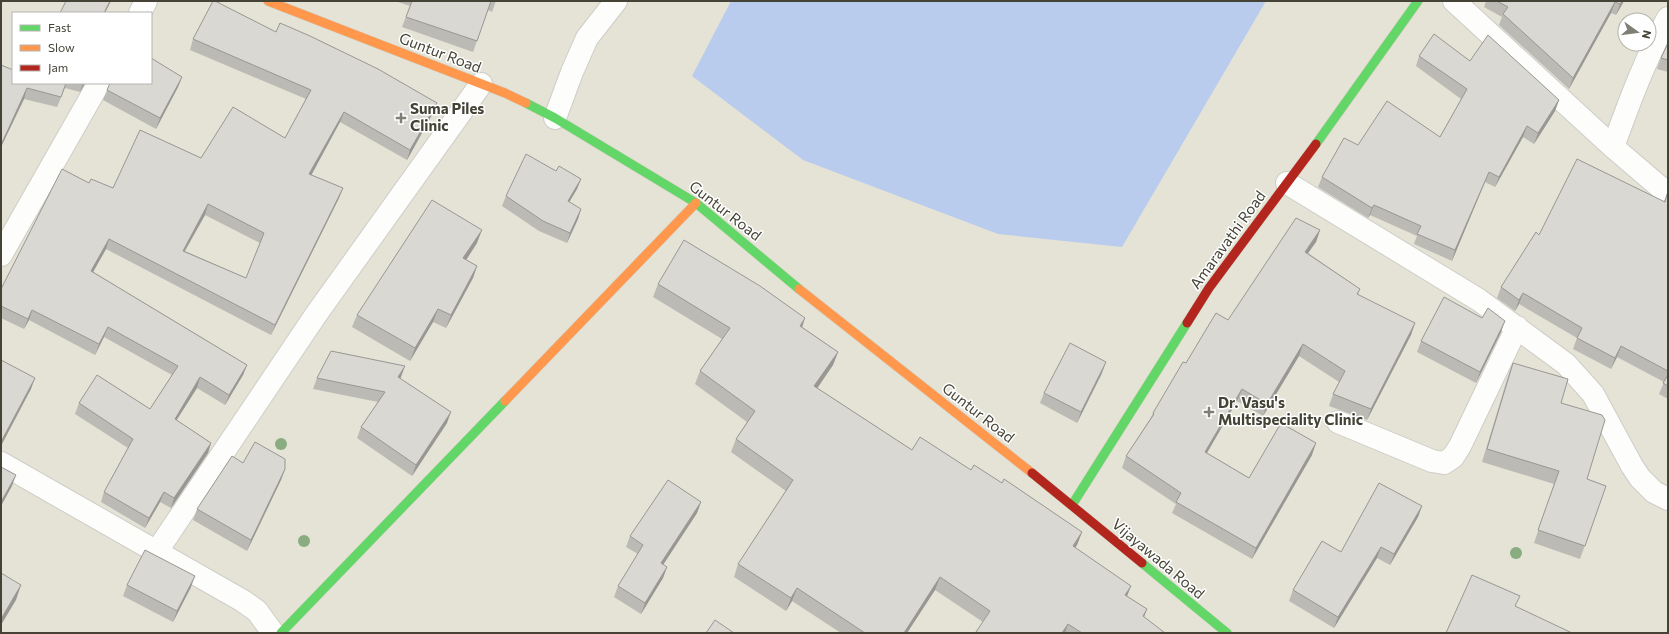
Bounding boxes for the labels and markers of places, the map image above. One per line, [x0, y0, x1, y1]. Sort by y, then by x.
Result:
place label: Suma Piles Clinic [410, 99, 484, 134]
marker: Suma Piles Clinic [395, 112, 407, 124]
place label: Dr. Vasu's Multispeciality Clinic [1218, 393, 1363, 428]
marker: Dr. Vasu's Multispeciality Clinic [1203, 406, 1215, 418]

